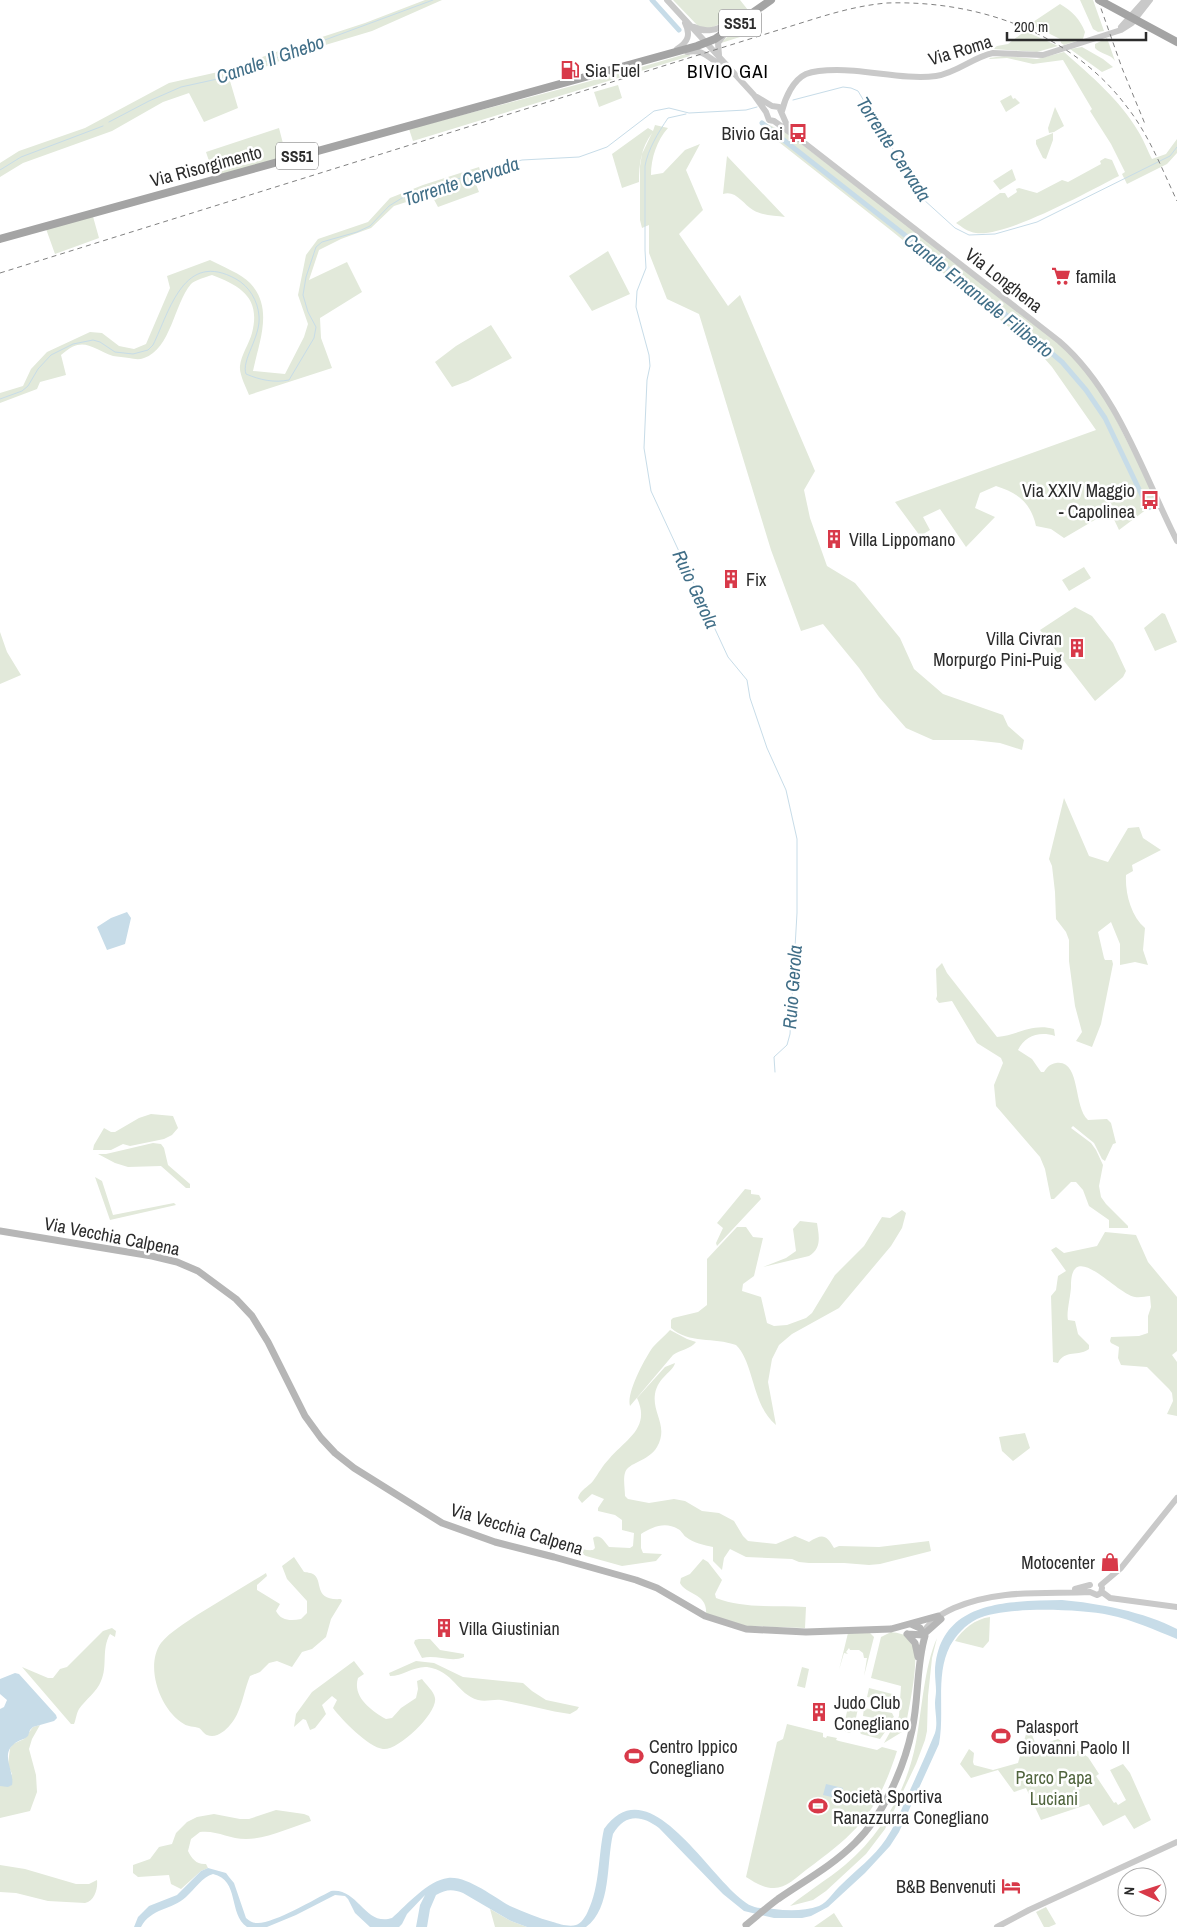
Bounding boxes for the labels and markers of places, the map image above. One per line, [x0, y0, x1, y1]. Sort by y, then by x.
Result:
place label: Sia Fuel [585, 58, 640, 83]
fuel station icon: Sia Fuel [559, 59, 581, 81]
place label: Bivio Gai [721, 121, 783, 146]
bus stop icon: Bivio Gai [787, 122, 809, 144]
place label: famila [1076, 264, 1116, 289]
supermarket icon: famila [1050, 265, 1072, 287]
place label: Via XXIV Maggio - Capolinea [1022, 478, 1135, 524]
bus stop icon: Via XXIV Maggio - Capolinea [1139, 489, 1161, 511]
place label: Villa Lippomano [849, 527, 955, 552]
building icon: Villa Lippomano [823, 528, 845, 550]
place label: Fix [746, 567, 767, 592]
building icon: Fix [720, 568, 742, 590]
place label: Villa Civran Morpurgo Pini-Puig [933, 626, 1063, 672]
building icon: Villa Civran Morpurgo Pini-Puig [1066, 637, 1088, 659]
place label: Motocenter [1021, 1550, 1095, 1575]
shop icon: Motocenter [1099, 1551, 1121, 1573]
place label: Villa Giustinian [459, 1616, 560, 1641]
building icon: Villa Giustinian [433, 1617, 455, 1639]
place label: Judo Club Conegliano [834, 1690, 910, 1736]
building icon: Judo Club Conegliano [808, 1701, 830, 1723]
place label: Palasport Giovanni Paolo II [1016, 1714, 1130, 1760]
sports icon: Palasport Giovanni Paolo II [990, 1725, 1012, 1747]
place label: Centro Ippico Conegliano [649, 1734, 738, 1780]
sports icon: Centro Ippico Conegliano [623, 1745, 645, 1767]
place label: Società Sportiva Ranazzurra Conegliano [833, 1784, 989, 1830]
sports icon: Società Sportiva Ranazzurra Conegliano [807, 1795, 829, 1817]
place label: B&B Benvenuti [896, 1874, 996, 1899]
hotel icon: B&B Benvenuti [1000, 1875, 1022, 1897]

